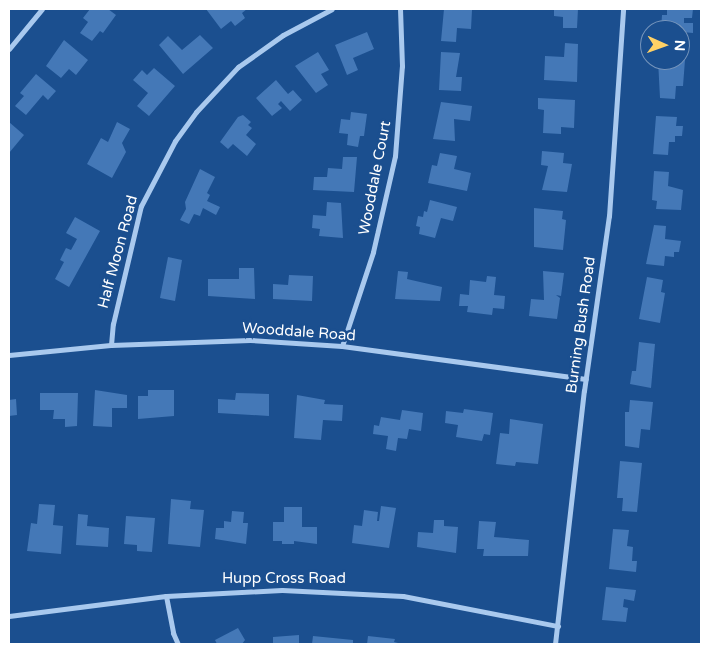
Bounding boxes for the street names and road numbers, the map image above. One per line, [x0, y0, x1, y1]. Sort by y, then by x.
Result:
street label: Wooddale Court [355, 119, 395, 237]
street label: Half Moon Road [94, 193, 142, 311]
street label: Burning Bush Road [562, 255, 600, 395]
street label: Wooddale Road [242, 319, 356, 345]
street label: Hupp Cross Road [222, 570, 346, 588]

